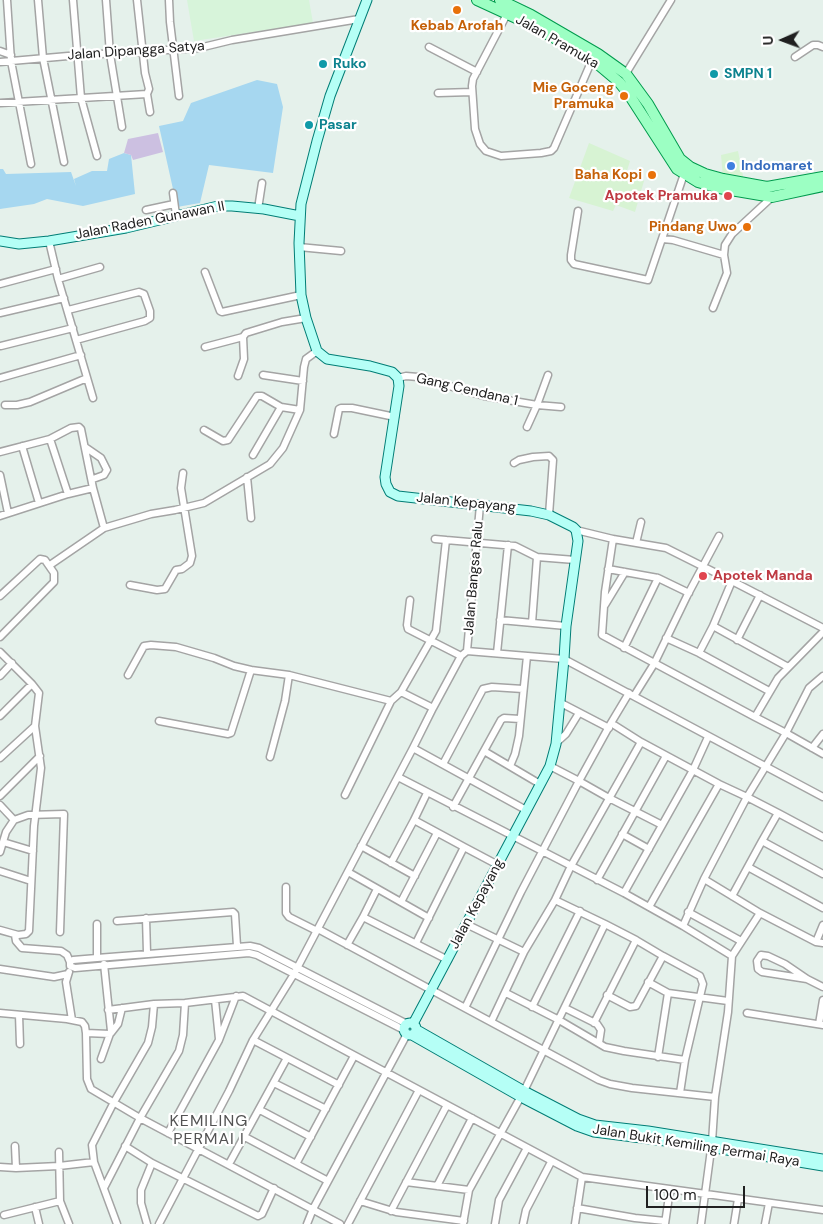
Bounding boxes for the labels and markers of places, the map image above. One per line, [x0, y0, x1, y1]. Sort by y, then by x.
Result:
marker: Kebab Arofah [451, 4, 463, 16]
place label: Kebab Arofah [411, 18, 503, 34]
place label: Ruko [333, 56, 367, 72]
marker: Ruko [317, 58, 329, 70]
place label: SMPN 1 [724, 66, 772, 82]
marker: SMPN 1 [708, 68, 720, 80]
place label: Mie Goceng Pramuka [533, 80, 614, 112]
marker: Mie Goceng Pramuka [618, 90, 630, 102]
place label: Pasar [319, 117, 357, 133]
marker: Pasar [303, 119, 315, 131]
place label: Indomaret [741, 158, 813, 174]
marker: Indomaret [725, 160, 737, 172]
place label: Baha Kopi [575, 167, 642, 183]
marker: Baha Kopi [646, 169, 658, 181]
place label: Apotek Pramuka [605, 188, 718, 204]
marker: Apotek Pramuka [722, 190, 734, 202]
place label: Pindang Uwo [649, 219, 737, 235]
marker: Pindang Uwo [741, 221, 753, 233]
place label: Apotek Manda [713, 568, 813, 584]
marker: Apotek Manda [697, 570, 709, 582]

